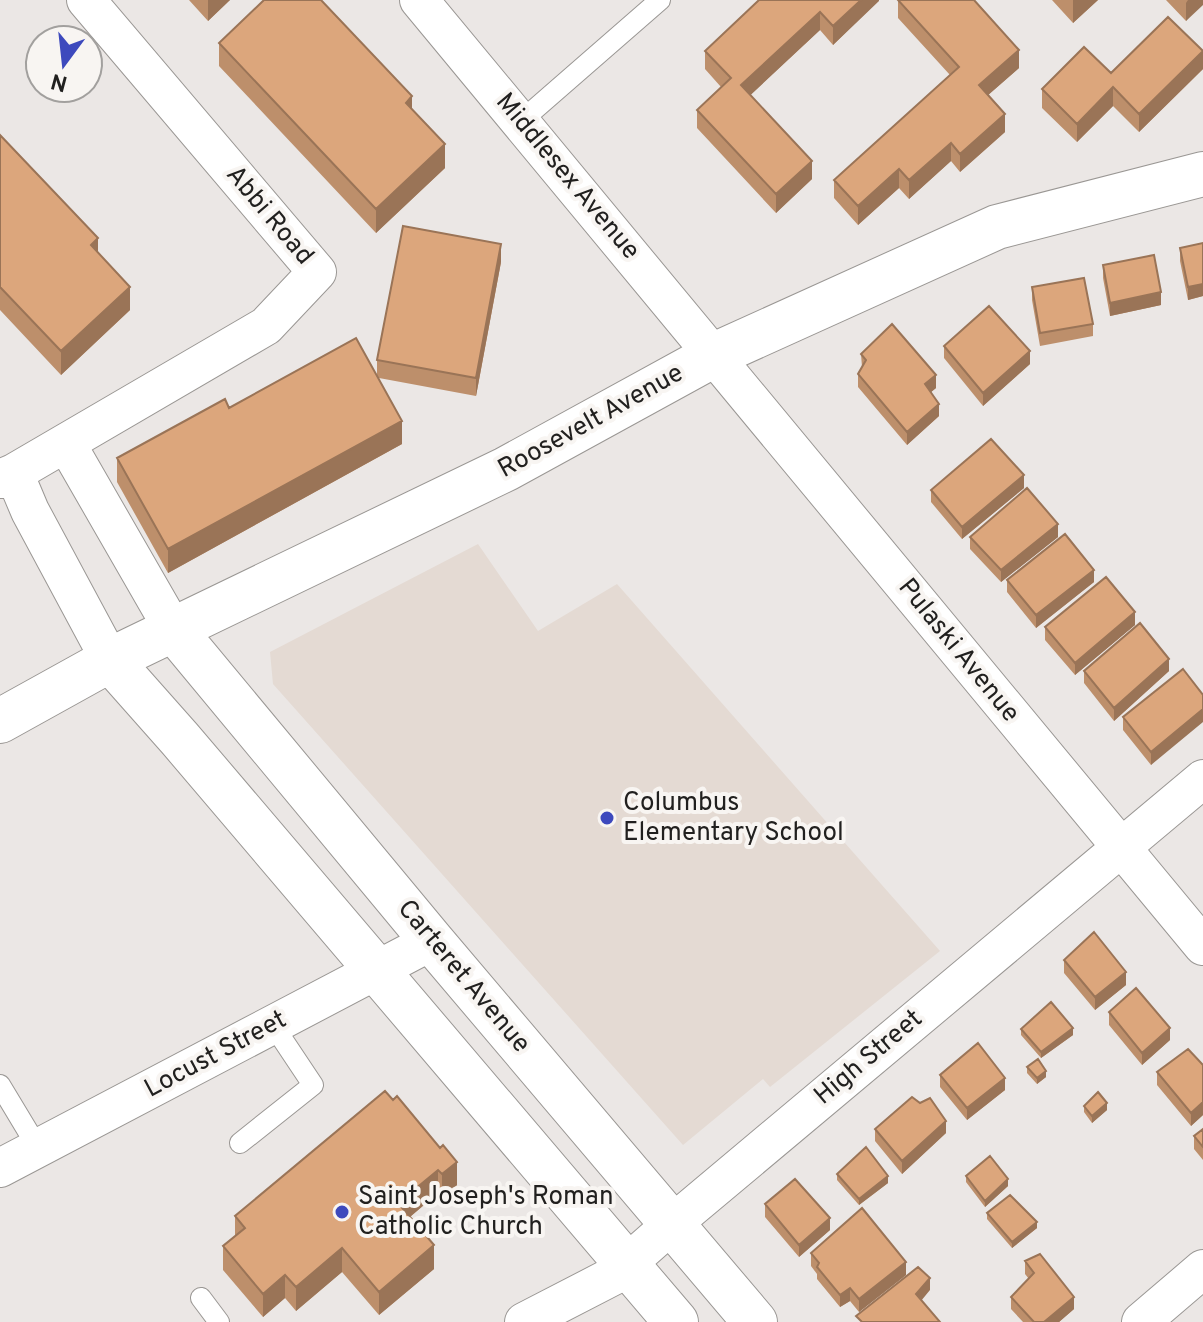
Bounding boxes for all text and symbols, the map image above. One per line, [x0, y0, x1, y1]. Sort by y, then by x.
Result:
north arrow [24, 24, 104, 104]
text: N [48, 66, 71, 96]
street label: Middlesex Avenue [488, 87, 646, 267]
street label: Abbi Road [218, 160, 320, 272]
street label: Roosevelt Avenue [492, 357, 690, 487]
street label: Pulaski Avenue [890, 572, 1026, 730]
place label: Columbus Elementary School [623, 787, 844, 850]
marker: Columbus Elementary School [598, 809, 616, 827]
street label: Carteret Avenue [389, 894, 537, 1060]
street label: High Street [808, 1003, 930, 1113]
street label: Locust Street [139, 1004, 293, 1106]
place label: Saint Joseph's Roman Catholic Church [358, 1181, 614, 1244]
marker: Saint Joseph's Roman Catholic Church [333, 1203, 351, 1221]

